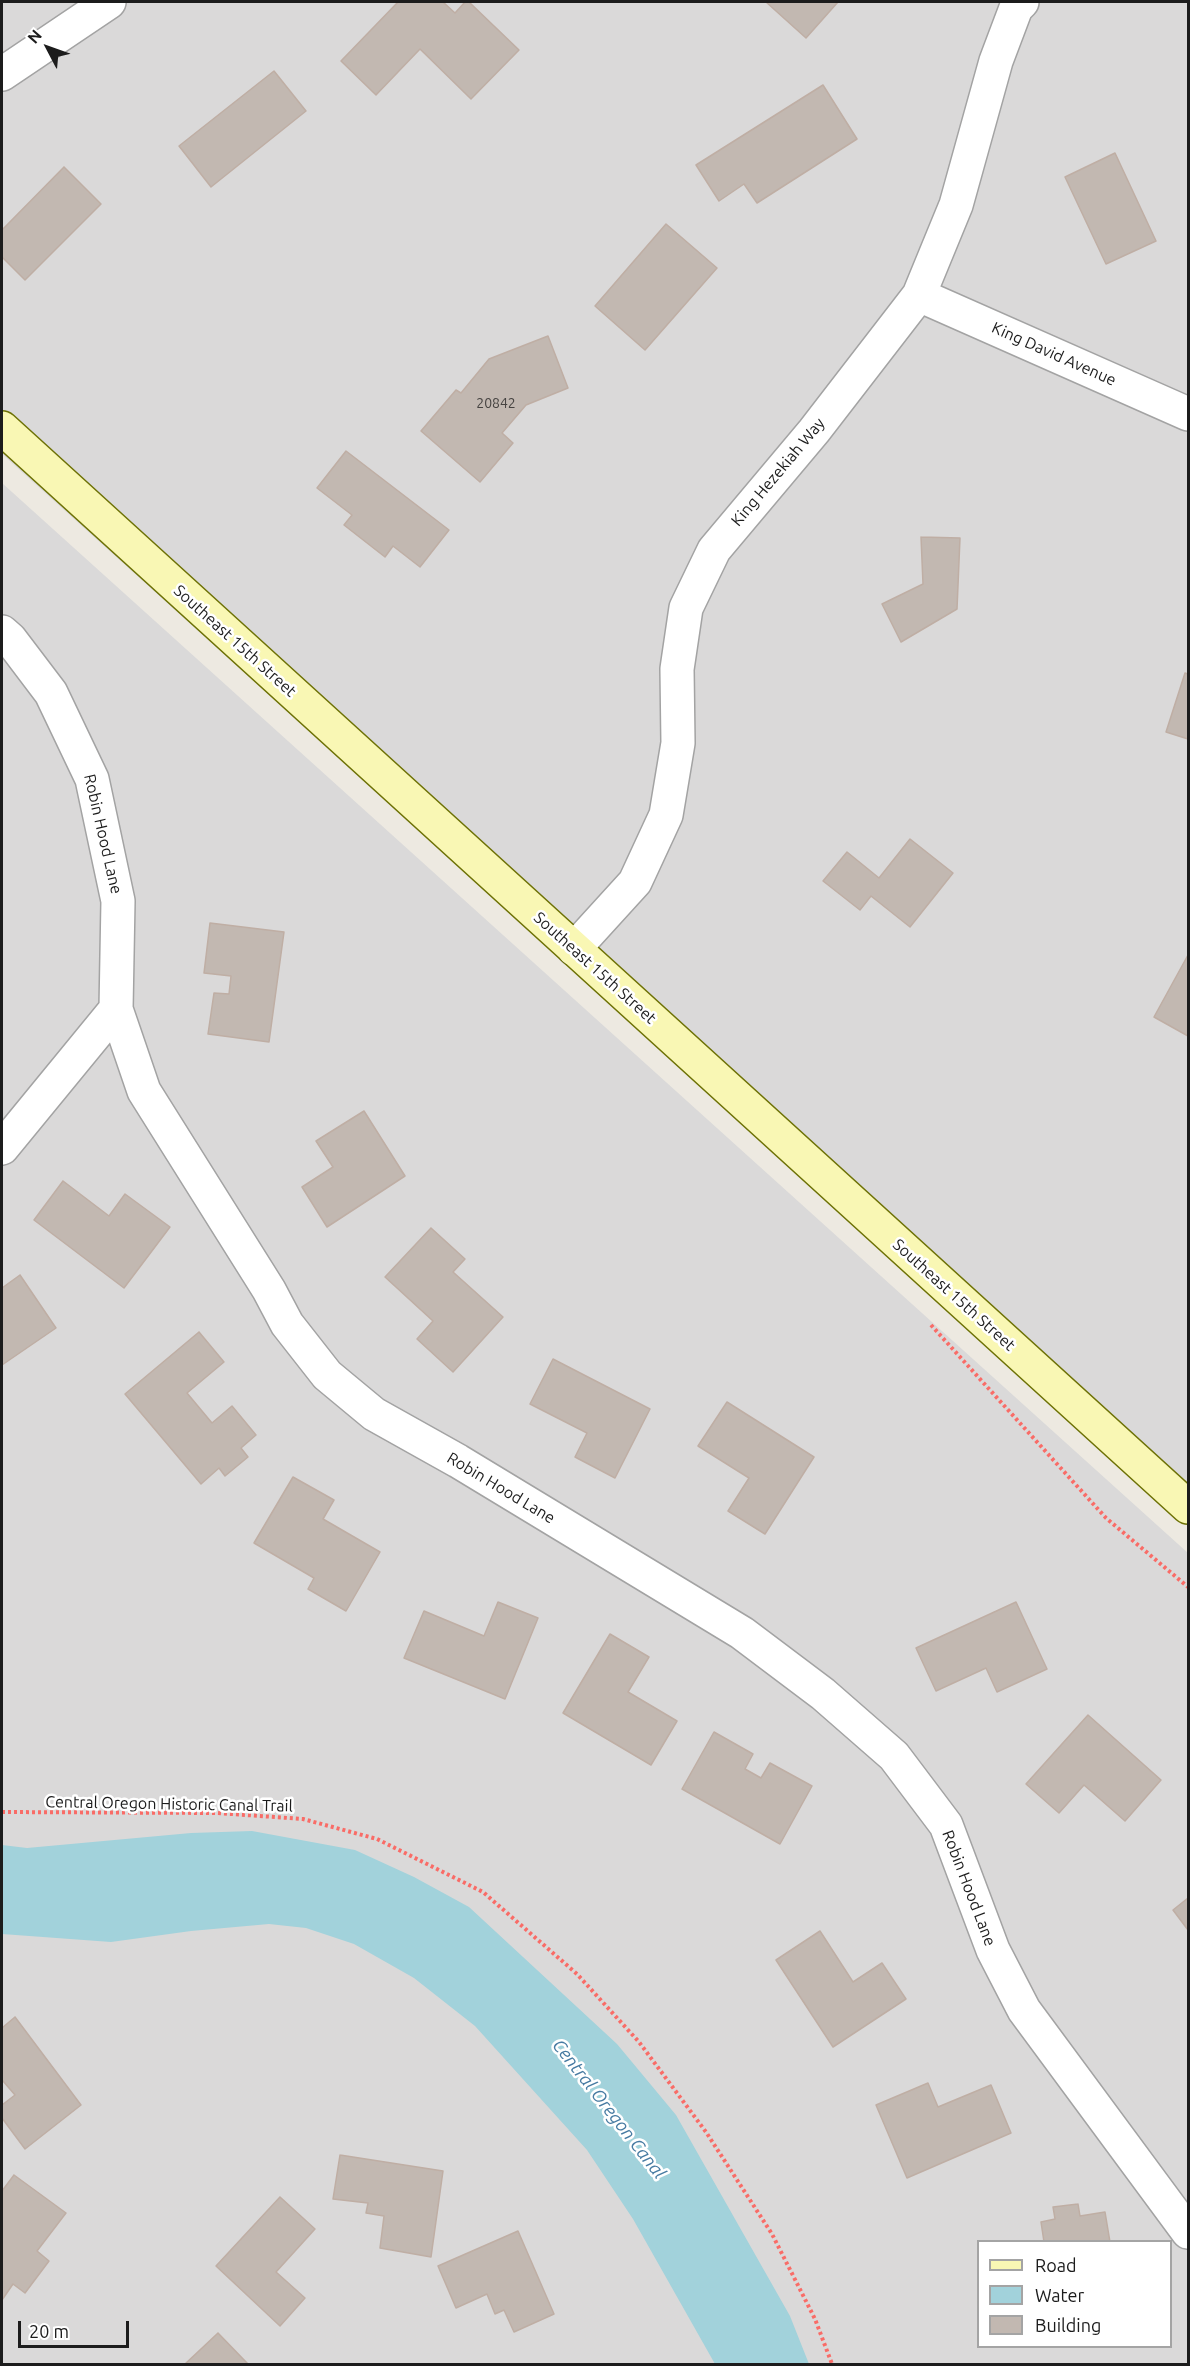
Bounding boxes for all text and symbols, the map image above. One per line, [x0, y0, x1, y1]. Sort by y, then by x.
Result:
north arrow [18, 18, 78, 78]
text: N [24, 26, 45, 47]
street label: King David Avenue [989, 318, 1119, 390]
house number: 20842 [476, 395, 516, 411]
street label: King Hezekiah Way [727, 414, 829, 530]
street label: Southeast 15th Street [170, 581, 300, 701]
street label: Robin Hood Lane [80, 772, 126, 896]
street label: Southeast 15th Street [530, 908, 660, 1028]
street label: Southeast 15th Street [889, 1235, 1019, 1355]
street label: Robin Hood Lane [444, 1448, 558, 1528]
street label: Central Oregon Historic Canal Trail [45, 1792, 293, 1816]
street label: Robin Hood Lane [938, 1827, 1000, 1949]
water label: Central Oregon Canal [548, 2035, 670, 2183]
legend [977, 2240, 1172, 2348]
text: Road [1035, 2255, 1077, 2275]
text: Water [1035, 2285, 1084, 2305]
scale bar [21, 2309, 132, 2347]
text: Building [1035, 2315, 1101, 2335]
text: 20 m [29, 2321, 69, 2341]

